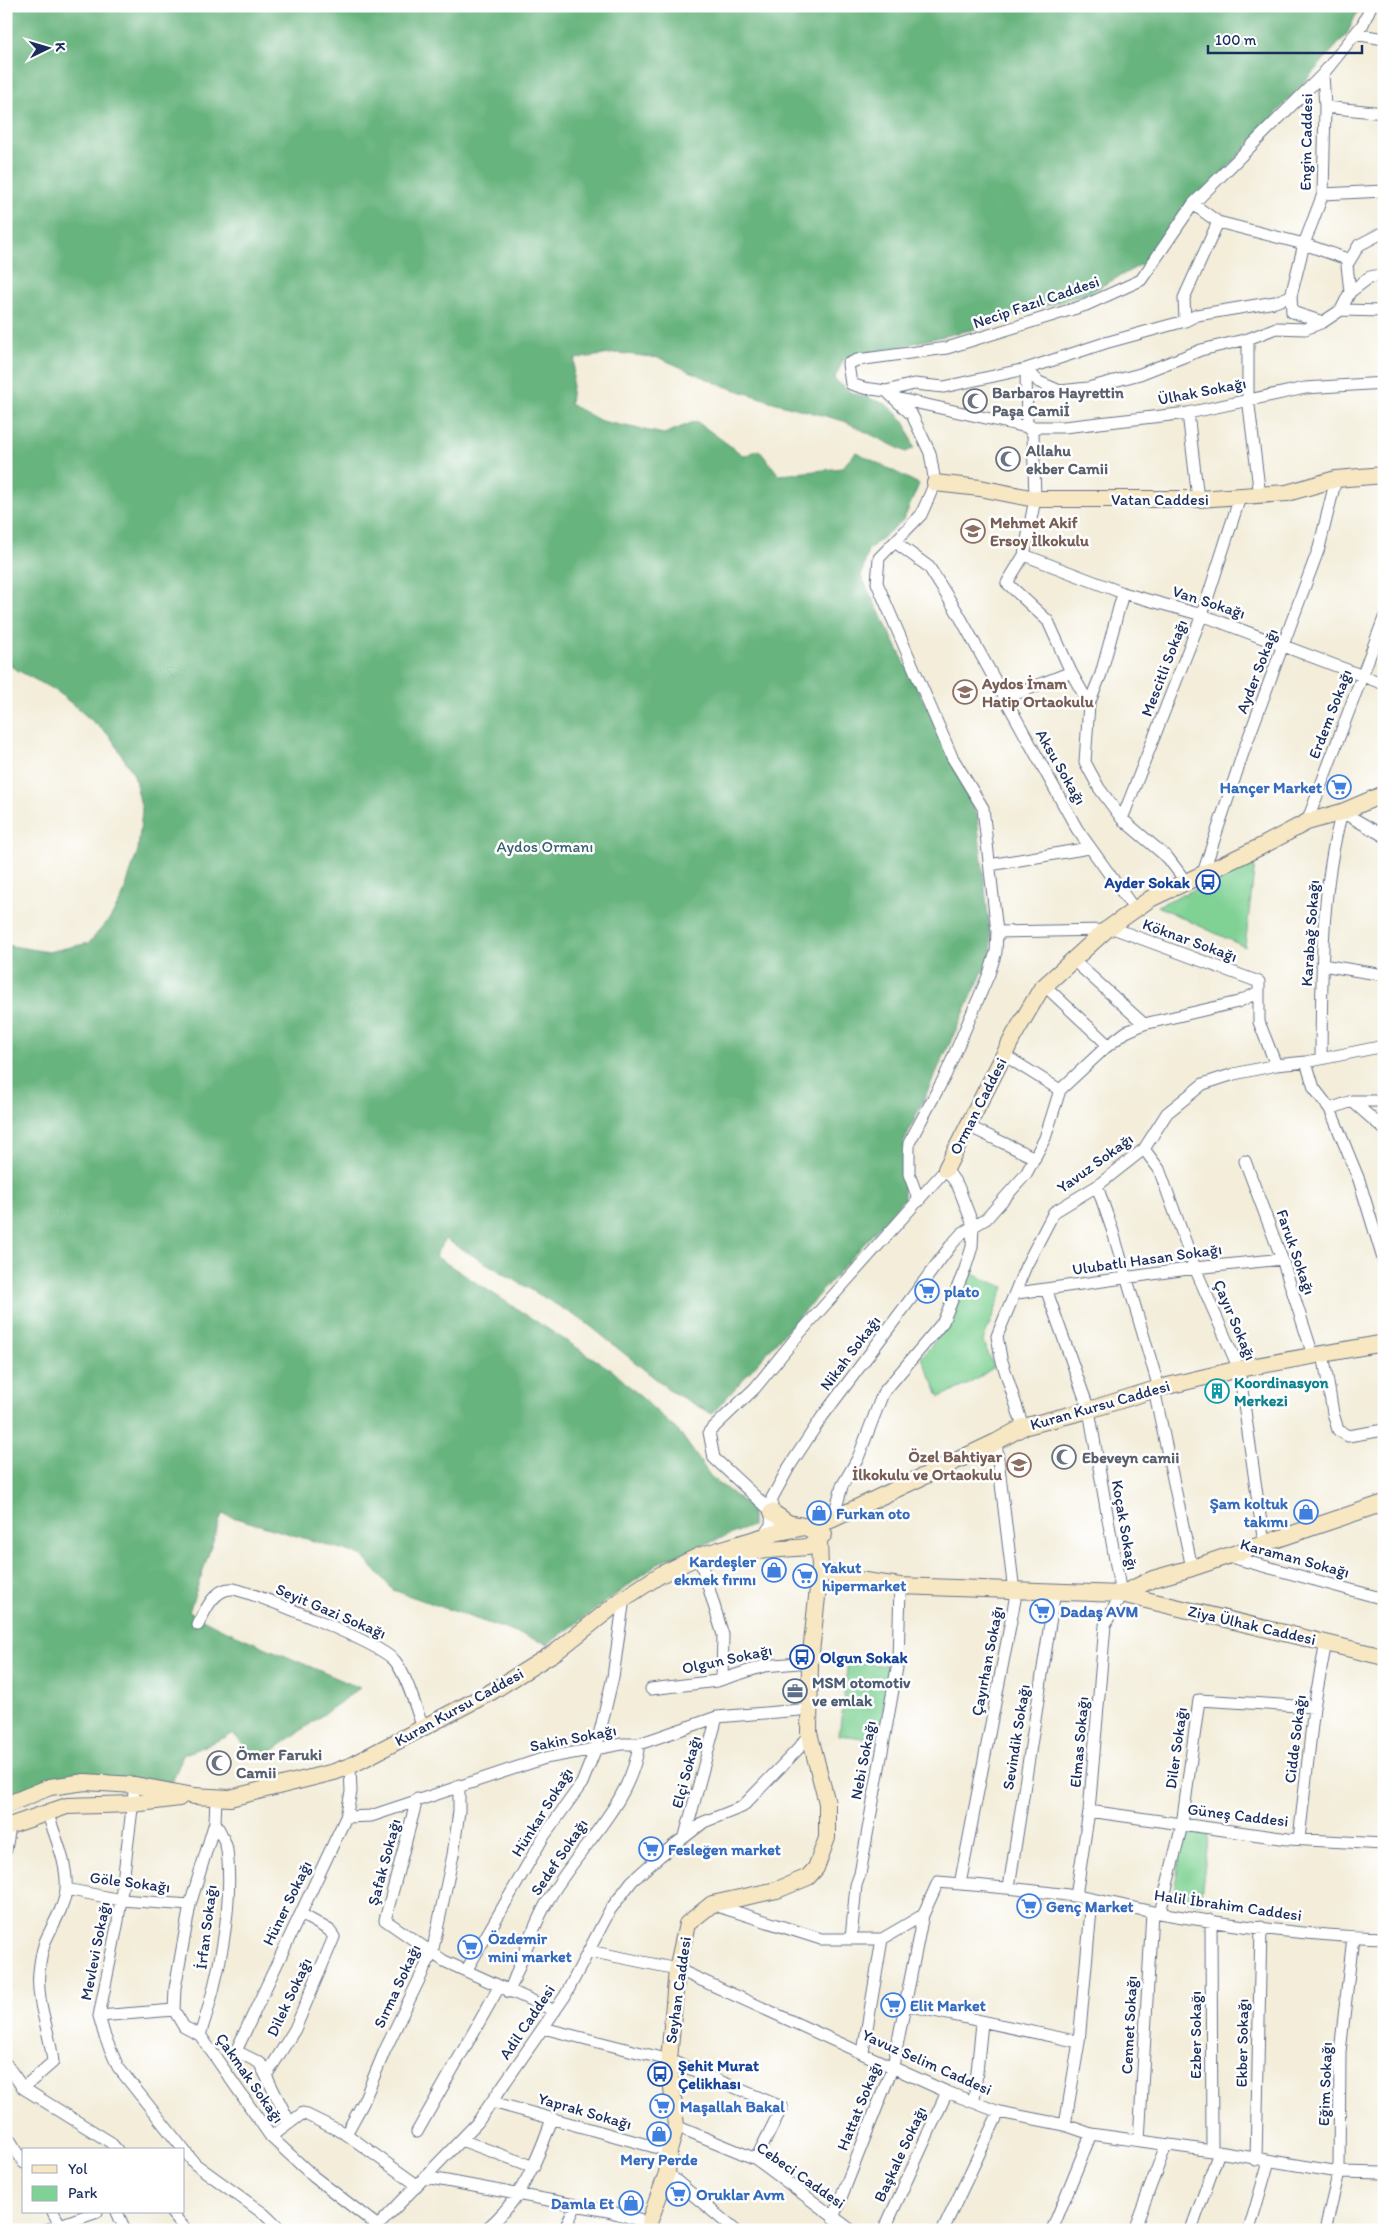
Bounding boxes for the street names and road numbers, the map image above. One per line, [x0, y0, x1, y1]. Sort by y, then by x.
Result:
street label: Engin Caddesi [1296, 93, 1316, 191]
street label: Necip Fazıl Caddesi [970, 271, 1102, 333]
street label: Ülhak Sokağı [1156, 373, 1248, 409]
street label: Vatan Caddesi [1111, 490, 1209, 509]
street label: Van Sokağı [1170, 581, 1248, 623]
street label: Mescitli Sokağı [1137, 617, 1191, 719]
street label: Ayder Sokağı [1232, 626, 1282, 716]
street label: Erdem Sokağı [1304, 667, 1356, 761]
street label: Aksu Sokağı [1032, 726, 1090, 808]
street label: Karabağ Sokağı [1297, 879, 1323, 987]
street label: Köknar Sokağı [1140, 914, 1240, 966]
street label: Orman Caddesi [945, 1054, 1011, 1158]
street label: Yavuz Sokağı [1053, 1129, 1137, 1197]
street label: Faruk Sokağı [1273, 1207, 1319, 1297]
street label: Ulubatlı Hasan Sokağı [1071, 1239, 1223, 1279]
street label: Çayır Sokağı [1210, 1277, 1260, 1363]
street label: Nikah Sokağı [816, 1312, 884, 1394]
street label: Kuran Kursu Caddesi [1028, 1376, 1172, 1434]
street label: Koçak Sokağı [1108, 1478, 1142, 1572]
street label: Karaman Sokağı [1238, 1534, 1352, 1582]
street label: Seyit Gazi Sokağı [273, 1579, 389, 1643]
street label: Ziya Ülhak Caddesi [1186, 1601, 1318, 1649]
street label: Çayırhan Sokağı [967, 1604, 1007, 1718]
street label: Olgun Sokağı [680, 1640, 774, 1678]
street label: Kuran Kursu Caddesi [391, 1664, 527, 1750]
street label: Sevindik Sokağı [998, 1683, 1034, 1791]
street label: Cidde Sokağı [1280, 1694, 1310, 1784]
street label: Elmas Sokağı [1066, 1696, 1092, 1788]
street label: Diler Sokağı [1161, 1706, 1191, 1790]
street label: Nebi Sokağı [846, 1719, 880, 1801]
street label: Sakin Sokağı [528, 1720, 618, 1756]
street label: Elçi Sokağı [667, 1734, 705, 1810]
street label: Hünkar Sokağı [507, 1764, 577, 1860]
street label: Güneş Caddesi [1186, 1799, 1290, 1831]
street label: Sedef Sokağı [526, 1815, 592, 1899]
street label: Şafak Sokağı [363, 1817, 405, 1907]
street label: Hüner Sokağı [258, 1857, 316, 1949]
street label: Göle Sokağı [89, 1868, 171, 1896]
street label: İrfan Sokağı [191, 1883, 221, 1971]
street label: Halil İbrahim Caddesi [1153, 1885, 1303, 1925]
street label: Mevlevi Sokağı [76, 1900, 114, 2002]
street label: Seyhan Caddesi [661, 1935, 695, 2045]
street label: Sırma Sokağı [369, 1941, 425, 2031]
street label: Dilek Sokağı [263, 1955, 315, 2039]
street label: Cennet Sokağı [1117, 1975, 1141, 2075]
street label: Adil Caddesi [495, 1981, 559, 2063]
street label: Ezber Sokağı [1186, 1991, 1205, 2079]
street label: Ekber Sokağı [1232, 1998, 1252, 2088]
street label: Yavuz Selim Caddesi [859, 2025, 995, 2099]
street label: Çakmak Sokağı [212, 2029, 288, 2127]
street label: Eğim Sokağı [1314, 2042, 1336, 2126]
street label: Hattat Sokağı [833, 2059, 885, 2153]
street label: Yaprak Sokağı [536, 2089, 634, 2133]
street label: Başkale Sokağı [870, 2103, 930, 2205]
street label: Cebeci Caddesi [753, 2137, 849, 2213]

